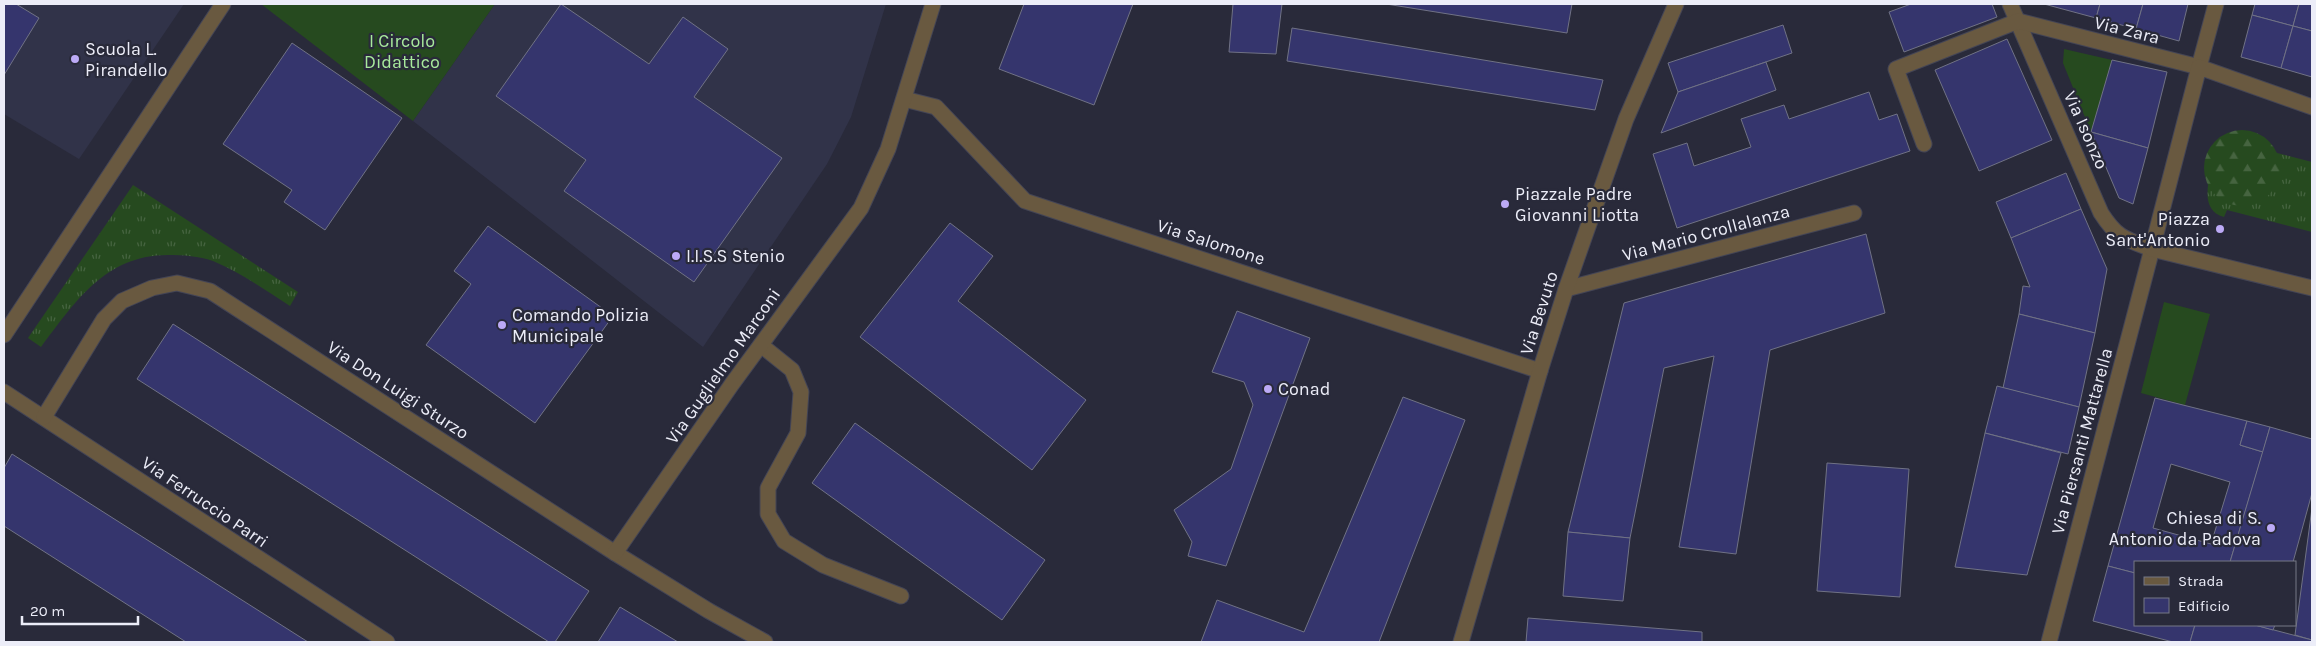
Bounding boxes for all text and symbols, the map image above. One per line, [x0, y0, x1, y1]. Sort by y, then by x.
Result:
street label: Via Zara [2092, 11, 2162, 49]
park label: I Circolo Didattico [364, 30, 440, 73]
place label: Scuola L. Pirandello [85, 38, 167, 81]
marker: Scuola L. Pirandello [69, 53, 81, 65]
street label: Via Isonzo [2059, 87, 2113, 173]
place label: Piazzale Padre Giovanni Liotta [1515, 183, 1639, 226]
marker: Piazzale Padre Giovanni Liotta [1499, 198, 1511, 210]
street label: Via Mario Crollalanza [1620, 200, 1792, 266]
place label: Piazza Sant'Antonio [2105, 208, 2210, 251]
street label: Via Salomone [1154, 214, 1268, 270]
marker: Piazza Sant'Antonio [2214, 223, 2226, 235]
place label: I.I.S.S Stenio [686, 245, 785, 267]
marker: I.I.S.S Stenio [670, 250, 682, 262]
street label: Via Bevuto [1515, 268, 1563, 358]
street label: Via Guglielmo Marconi [661, 284, 785, 448]
place label: Comando Polizia Municipale [512, 304, 649, 347]
marker: Comando Polizia Municipale [496, 319, 508, 331]
street label: Via Don Luigi Sturzo [323, 336, 473, 444]
street label: Via Piersanti Mattarella [2047, 346, 2117, 536]
place label: Conad [1278, 378, 1330, 400]
marker: Conad [1262, 383, 1274, 395]
street label: Via Ferruccio Parri [137, 451, 273, 553]
place label: Chiesa di S. Antonio da Padova [2109, 507, 2261, 550]
marker: Chiesa di S. Antonio da Padova [2265, 522, 2277, 534]
legend [2134, 561, 2296, 626]
text: Strada [2178, 572, 2224, 590]
scale bar [22, 594, 139, 626]
text: Edificio [2178, 597, 2230, 615]
text: 20 m [30, 602, 65, 620]

